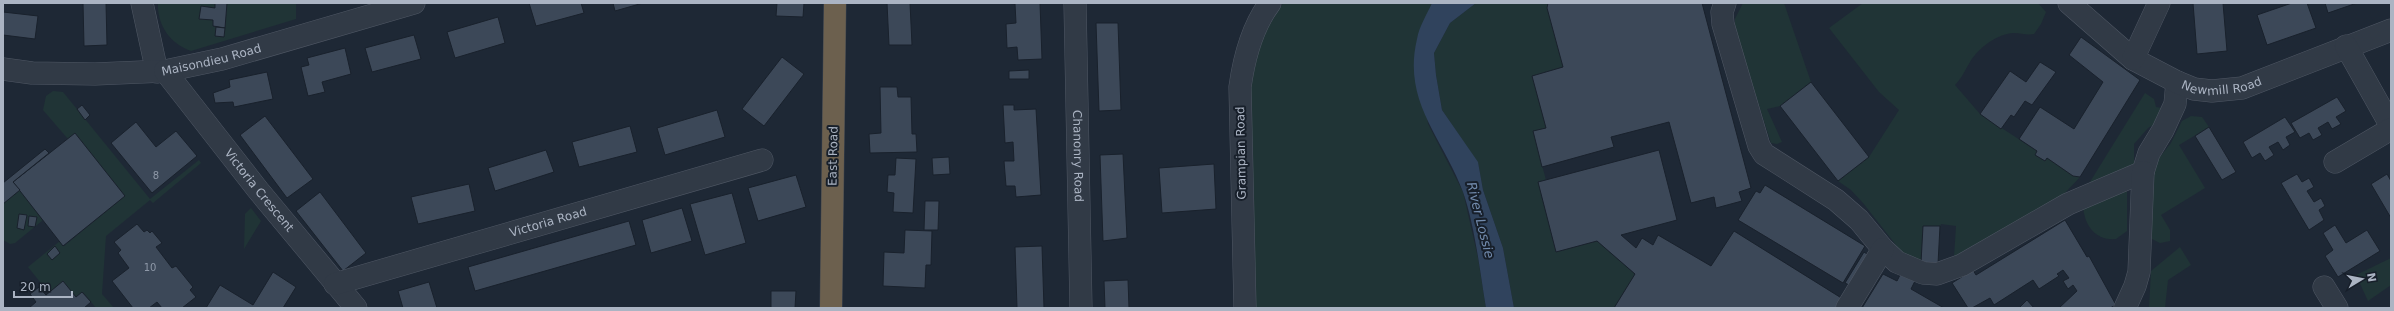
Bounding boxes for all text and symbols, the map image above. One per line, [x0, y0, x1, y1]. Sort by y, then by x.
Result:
street label: Maisondieu Road [160, 41, 263, 79]
street label: Newmill Road [2179, 74, 2264, 98]
street label: Grampian Road [1233, 106, 1249, 200]
street label: Chanonry Road [1070, 110, 1086, 202]
street label: East Road [825, 126, 841, 186]
street label: Victoria Crescent [222, 146, 297, 235]
house number: 8 [153, 170, 159, 181]
water label: River Lossie [1464, 180, 1497, 260]
street label: Victoria Road [508, 204, 588, 240]
north arrow [2342, 259, 2382, 299]
house number: 10 [144, 262, 156, 273]
text: N [2364, 272, 2379, 283]
scale bar [14, 273, 72, 299]
text: 20 m [20, 280, 51, 294]

